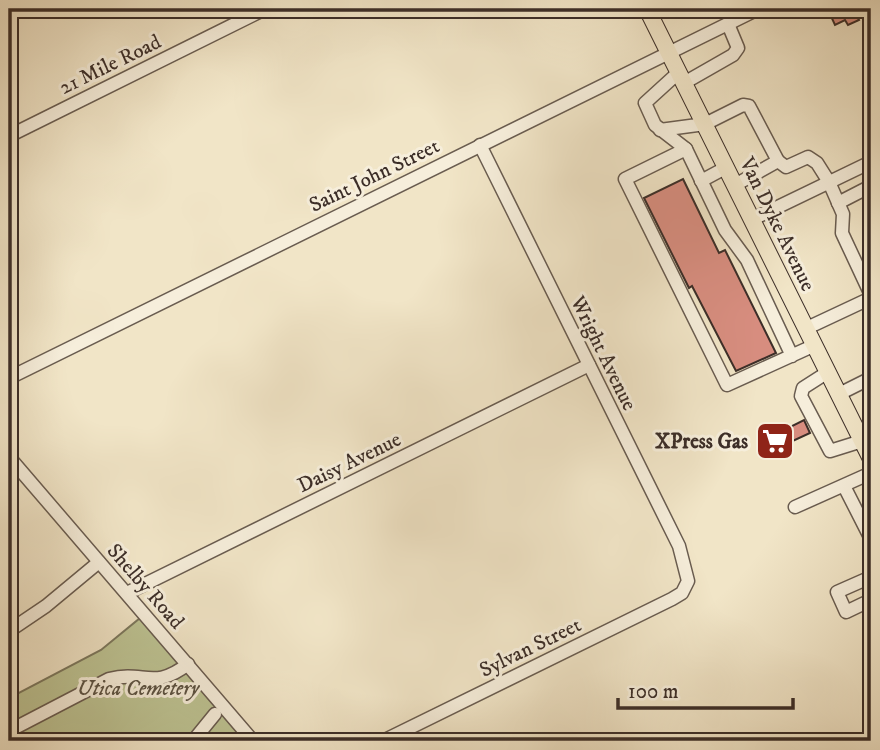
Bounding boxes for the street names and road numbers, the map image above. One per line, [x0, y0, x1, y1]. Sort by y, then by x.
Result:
street label: 21 Mile Road [55, 29, 166, 101]
street label: Saint John Street [305, 133, 444, 219]
street label: Van Dyke Avenue [733, 152, 821, 296]
street label: Wright Avenue [564, 291, 642, 415]
street label: Daisy Avenue [293, 427, 406, 499]
street label: Shelby Road [101, 539, 190, 635]
street label: Sylvan Street [475, 612, 586, 684]

